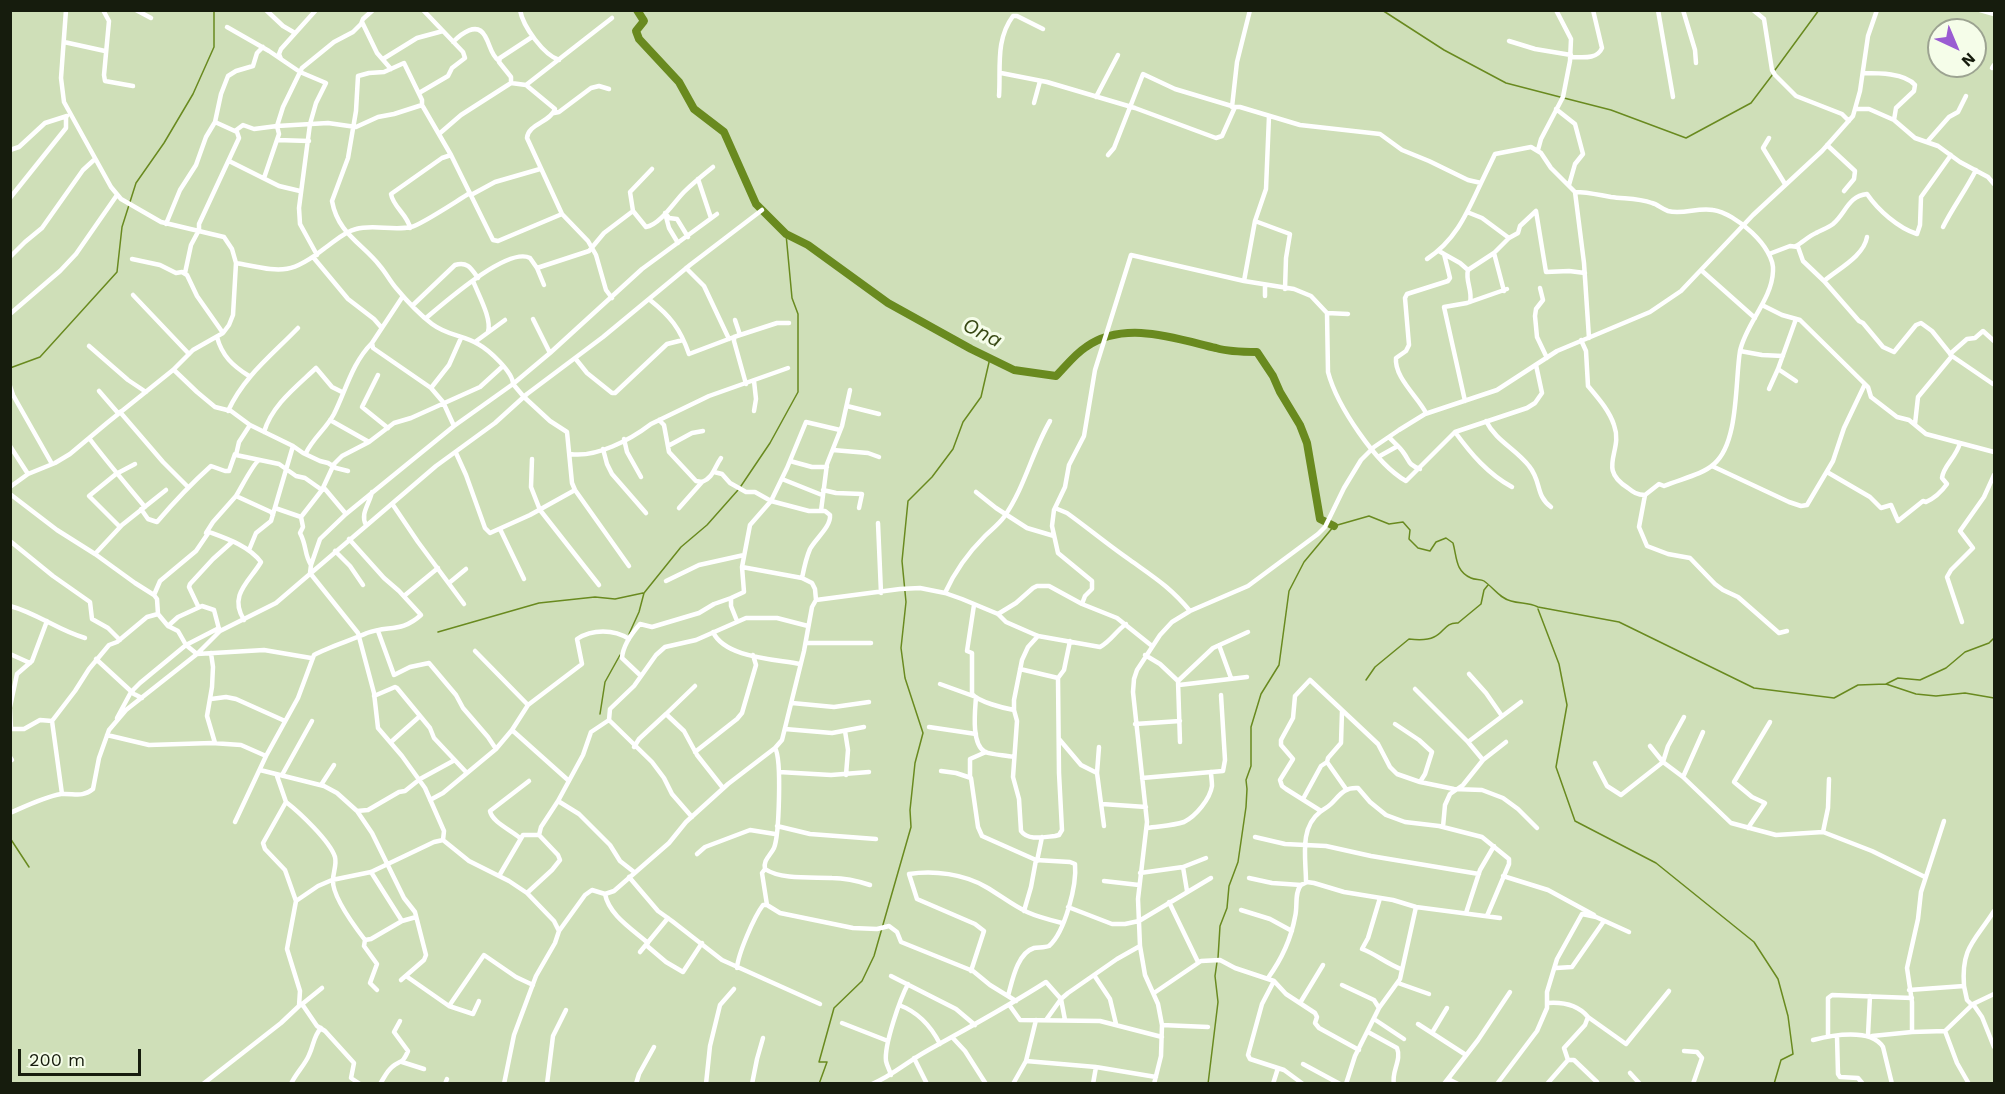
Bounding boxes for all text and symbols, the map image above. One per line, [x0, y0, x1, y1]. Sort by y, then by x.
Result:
north arrow [1927, 18, 1987, 78]
text: N [1958, 49, 1979, 71]
water label: Ona [958, 312, 1006, 354]
scale bar [21, 1037, 144, 1075]
text: 200 m [29, 1049, 85, 1070]

